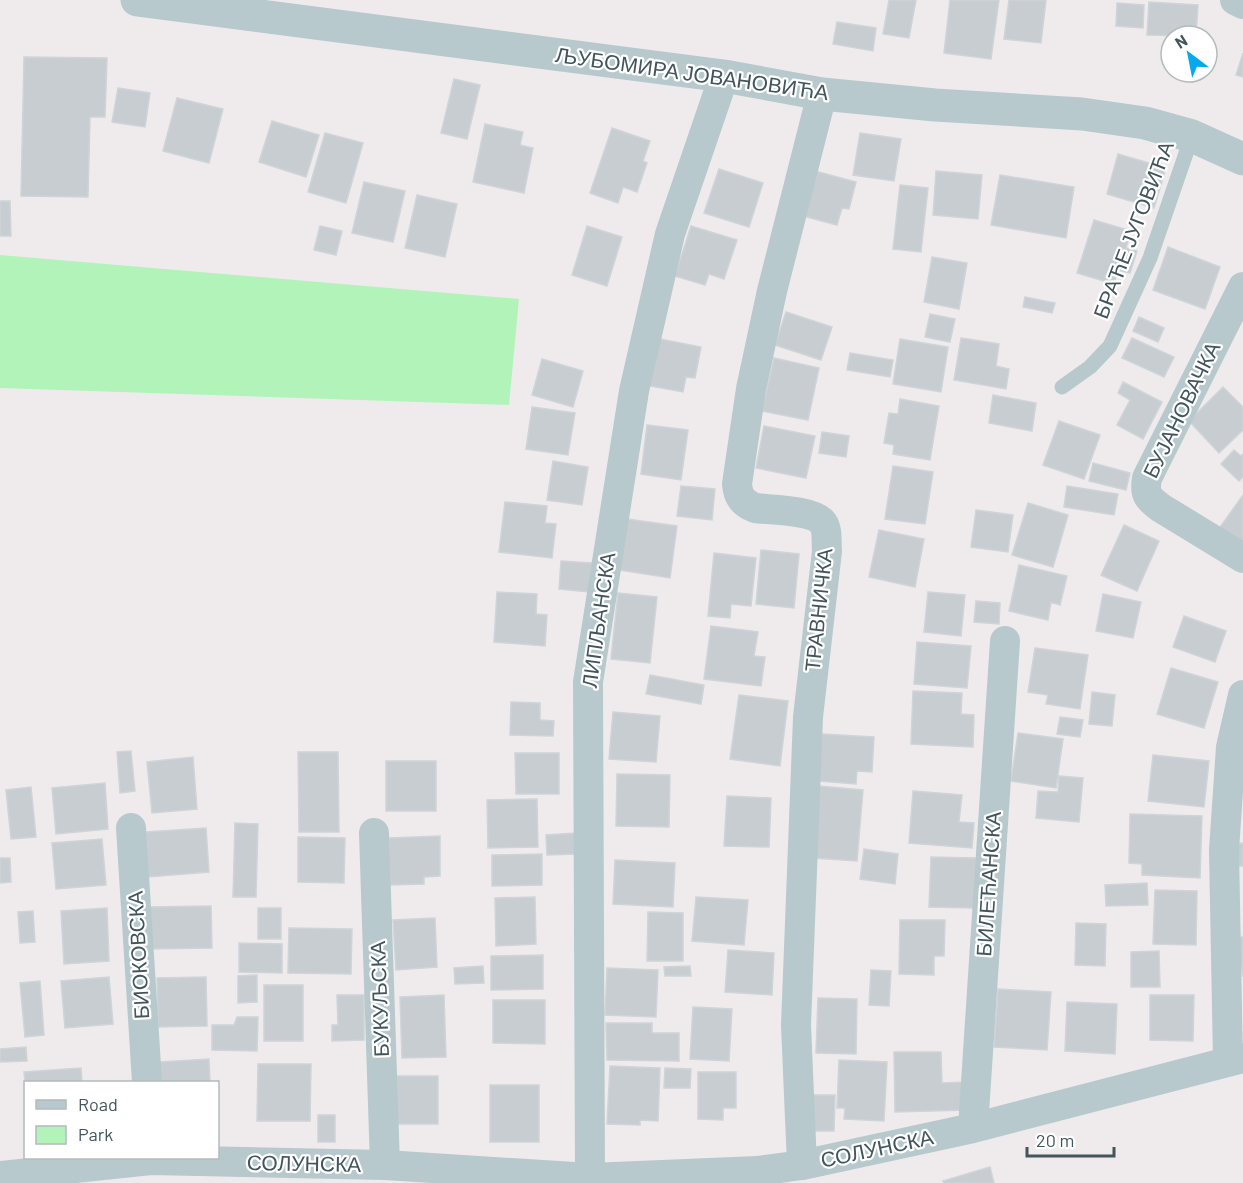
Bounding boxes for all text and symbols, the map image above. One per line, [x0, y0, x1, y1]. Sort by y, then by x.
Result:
north arrow [1159, 24, 1219, 84]
text: N [1171, 30, 1190, 52]
street label: ЉУБОМИРА ЈОВАНОВИЋА [554, 41, 830, 104]
street label: БРАЋЕ ЈУГОВИЋА [1087, 137, 1178, 322]
street label: БУЈАНОВАЧКА [1137, 337, 1224, 482]
street label: ТРАВНИЧКА [799, 547, 836, 673]
street label: ЛИПЉАНСКА [576, 550, 619, 689]
street label: БИЛЕЋАНСКА [970, 811, 1005, 957]
street label: БИОКОВСКА [122, 890, 153, 1020]
street label: БУКУЉСКА [364, 941, 393, 1057]
legend [24, 1081, 219, 1159]
text: Road [78, 1093, 118, 1115]
scale bar [1027, 1120, 1114, 1158]
text: Park [78, 1123, 113, 1145]
street label: СОЛУНСКА [818, 1123, 935, 1172]
text: 20 m [1036, 1129, 1074, 1151]
street label: СОЛУНСКА [247, 1149, 361, 1176]

